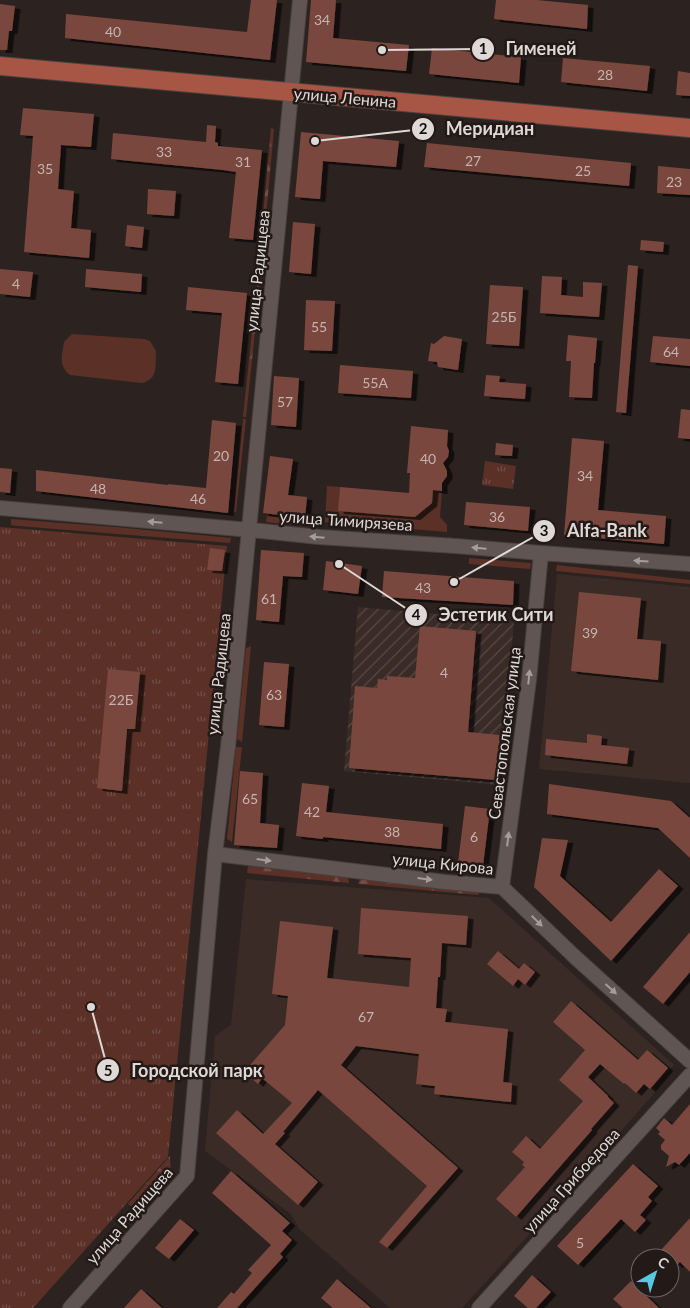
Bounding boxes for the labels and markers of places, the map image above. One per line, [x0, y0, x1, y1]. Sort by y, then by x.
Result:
callout: Гименей [471, 33, 587, 66]
callout: Меридиан [411, 112, 544, 145]
callout: Alfa-Bank [532, 515, 657, 548]
callout: Эстетик Сити [404, 598, 564, 631]
callout: Городской парк [96, 1054, 272, 1087]

